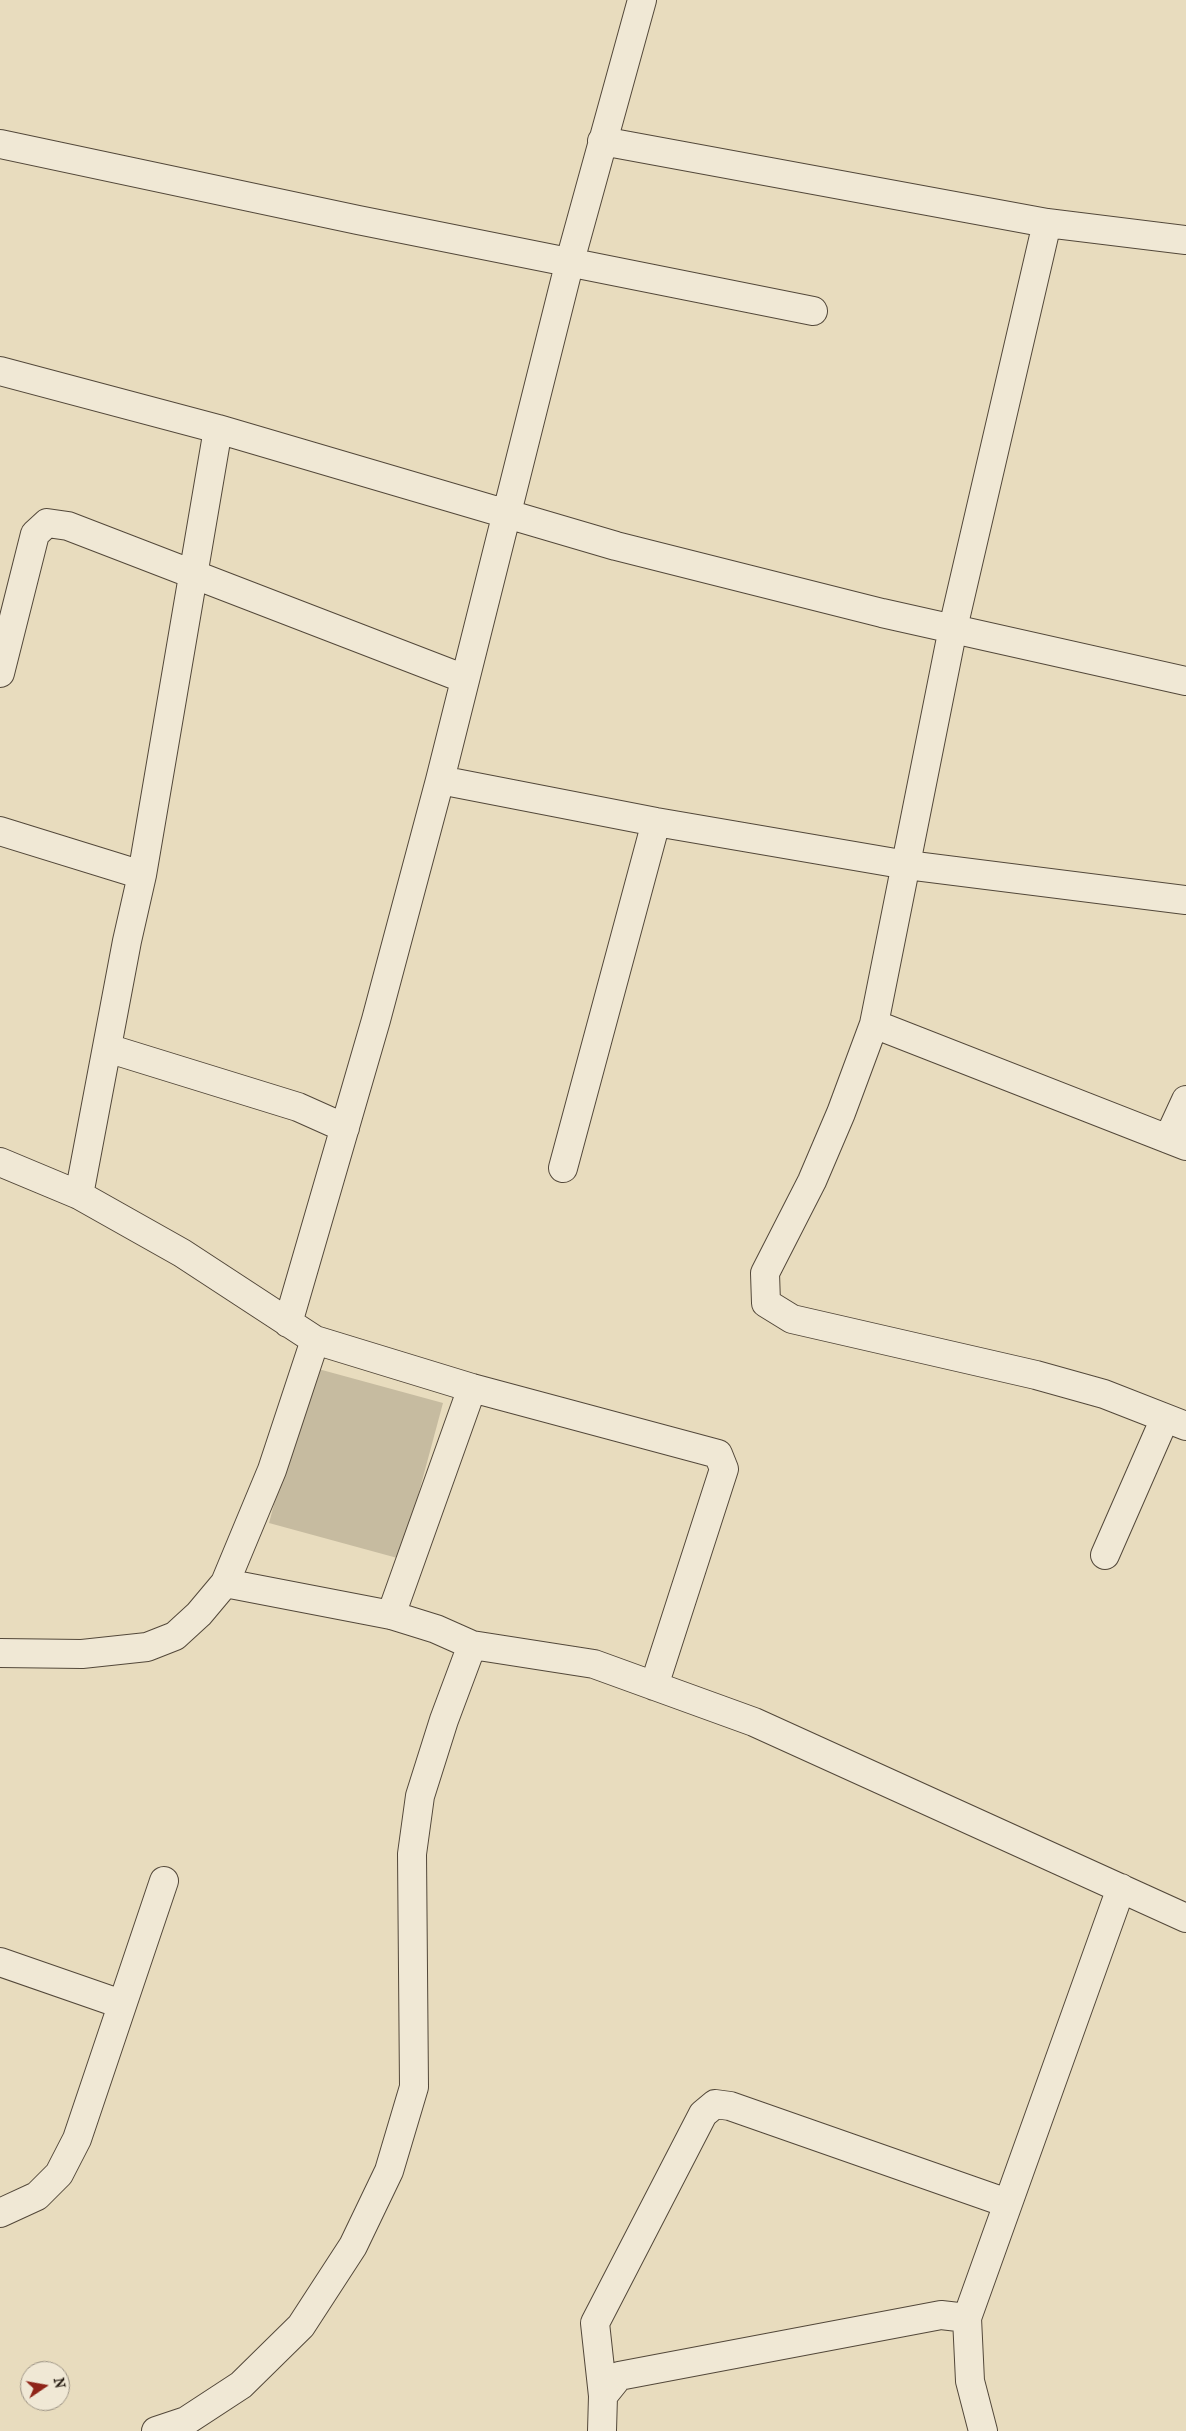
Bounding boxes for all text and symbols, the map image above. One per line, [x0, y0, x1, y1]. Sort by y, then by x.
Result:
north arrow [20, 2361, 70, 2411]
text: N [50, 2376, 69, 2390]

